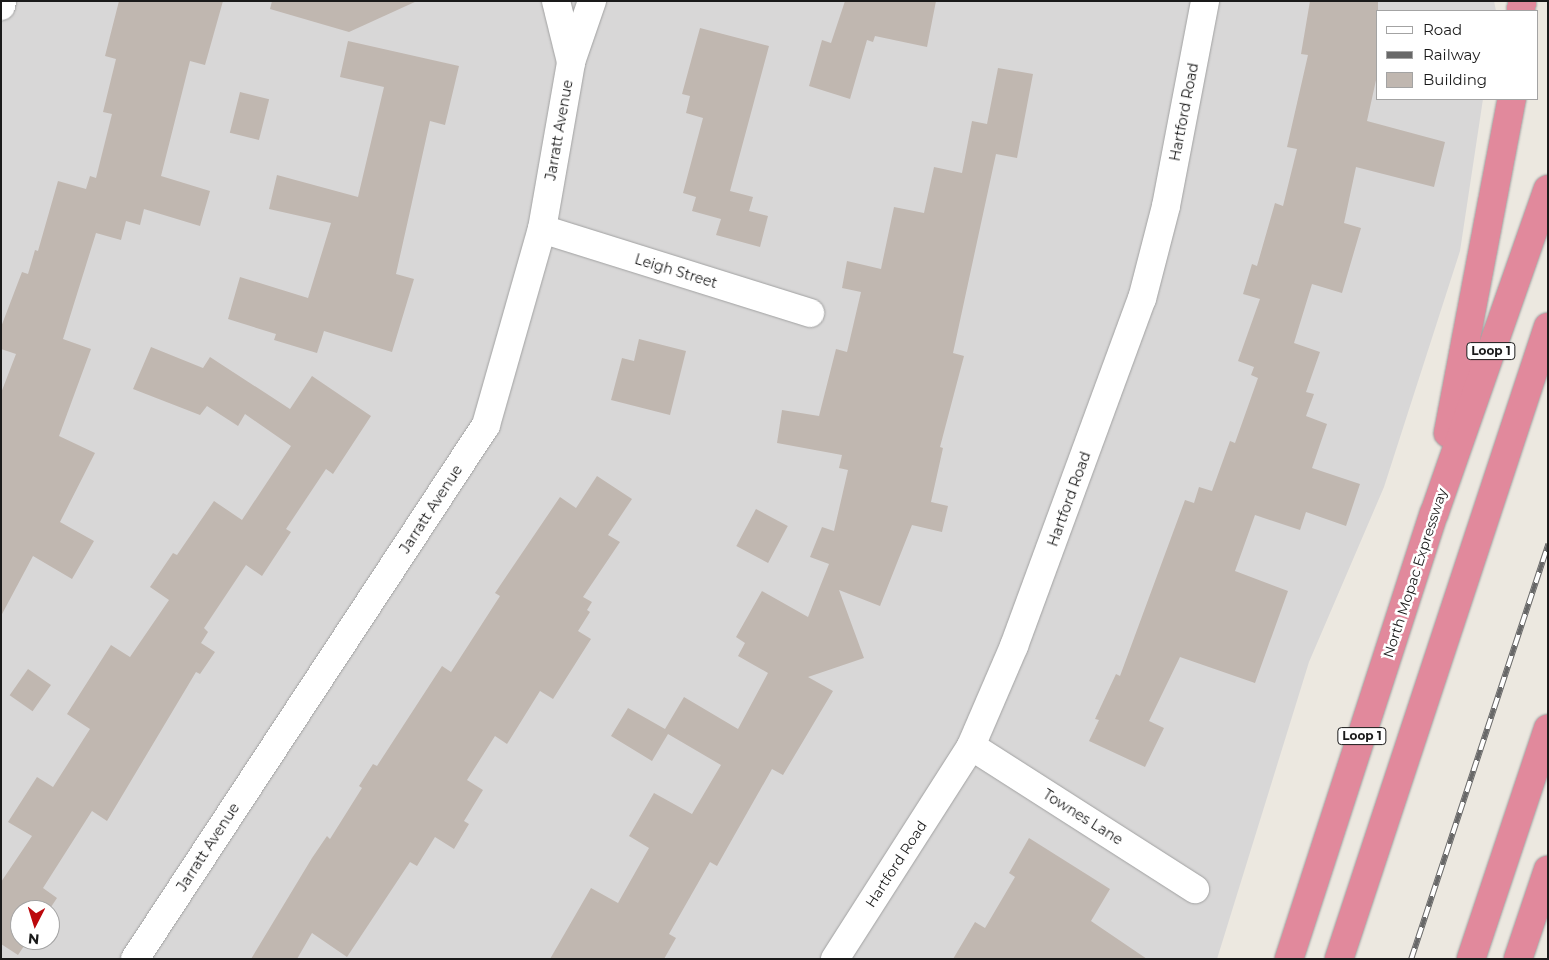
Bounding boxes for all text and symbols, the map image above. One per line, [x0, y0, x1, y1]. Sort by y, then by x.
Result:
legend [1376, 10, 1539, 100]
text: Road [1423, 20, 1462, 39]
text: Railway [1423, 45, 1480, 64]
street label: Hartford Road [1166, 61, 1202, 163]
text: Building [1423, 70, 1487, 89]
street label: Jarratt Avenue [542, 78, 576, 182]
street label: Leigh Street [633, 250, 719, 292]
road number: Loop 1 [1466, 342, 1516, 361]
street label: Hartford Road [1044, 449, 1094, 549]
street label: Jarratt Avenue [396, 462, 466, 556]
street label: North Mopac Expressway [1380, 486, 1450, 660]
road number: Loop 1 [1337, 726, 1387, 746]
street label: Townes Lane [1040, 786, 1126, 848]
street label: Jarratt Avenue [173, 800, 243, 894]
street label: Hartford Road [862, 818, 930, 910]
north arrow [10, 900, 60, 950]
text: N [27, 929, 40, 948]

